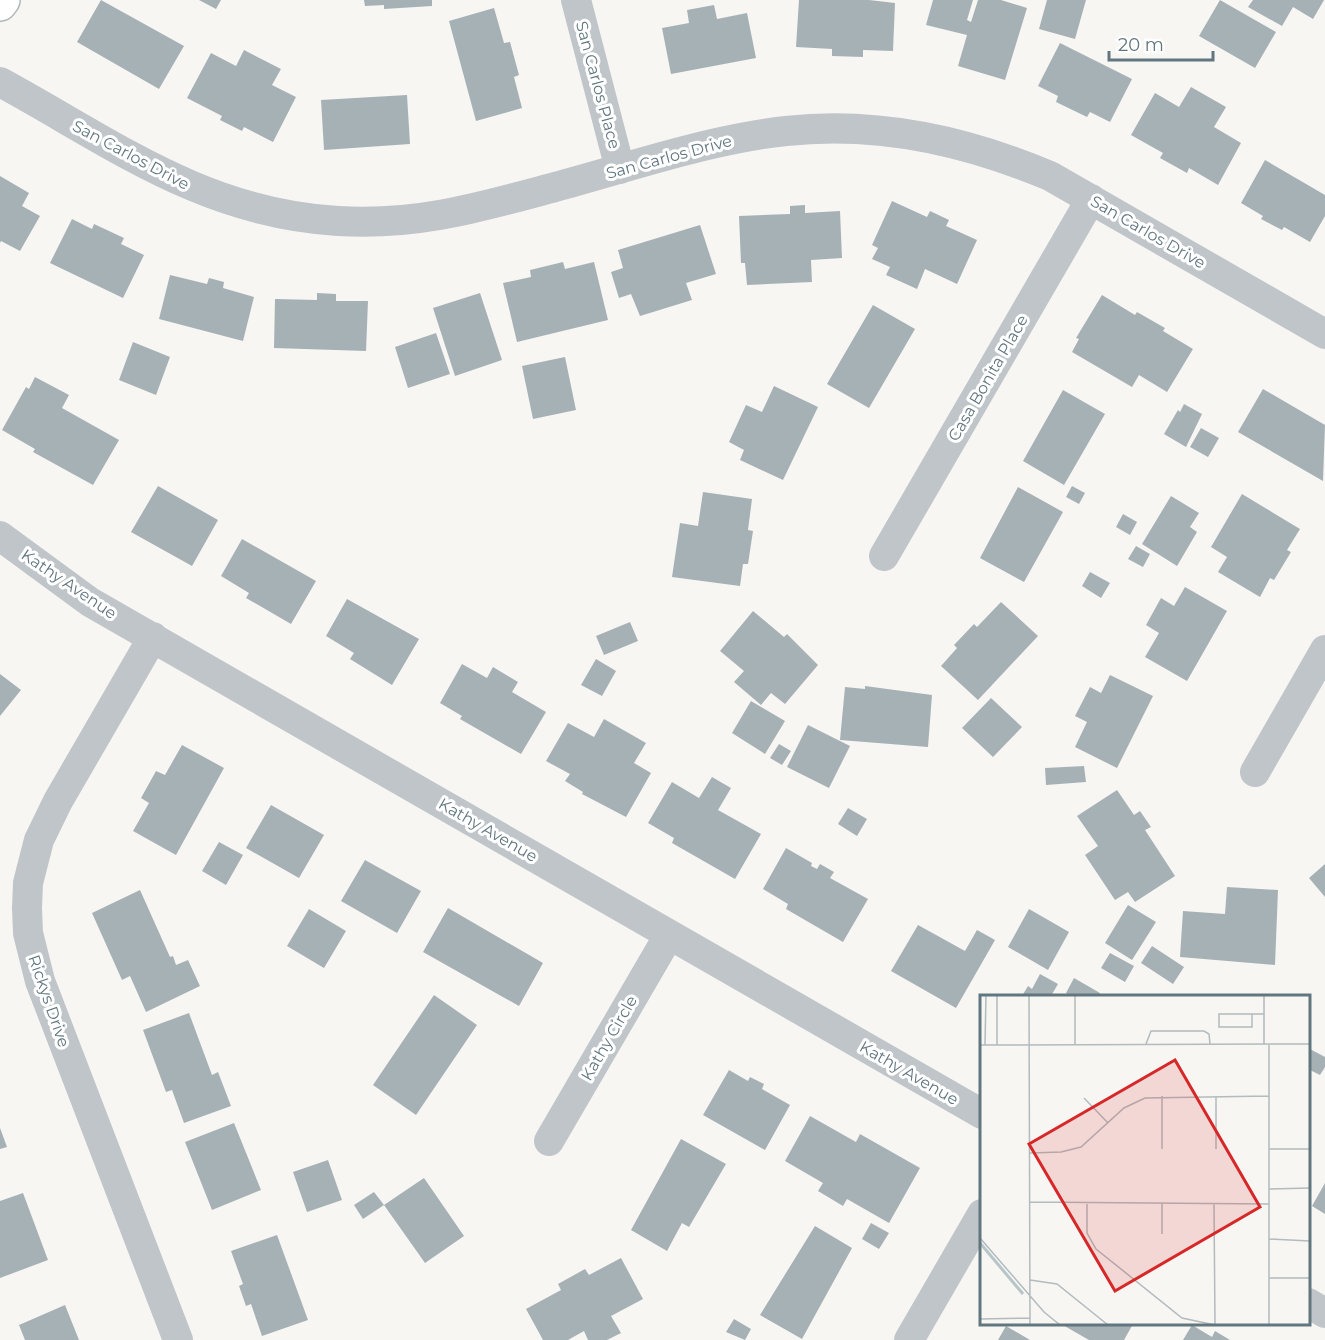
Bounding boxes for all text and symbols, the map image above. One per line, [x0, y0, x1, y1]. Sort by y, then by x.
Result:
street label: San Carlos Place [572, 19, 624, 151]
scale bar [1109, 24, 1212, 62]
text: 20 m [1118, 34, 1164, 56]
street label: San Carlos Drive [69, 116, 193, 194]
street label: San Carlos Drive [604, 131, 734, 183]
street label: San Carlos Drive [1087, 191, 1209, 273]
street label: Casa Bonita Place [944, 311, 1032, 445]
street label: Kathy Avenue [18, 545, 120, 623]
street label: Kathy Avenue [435, 794, 541, 866]
street label: Rickys Drive [24, 952, 74, 1050]
street label: Kathy Circle [577, 992, 641, 1084]
inset map [980, 995, 1310, 1325]
street label: Kathy Avenue [856, 1037, 962, 1109]

